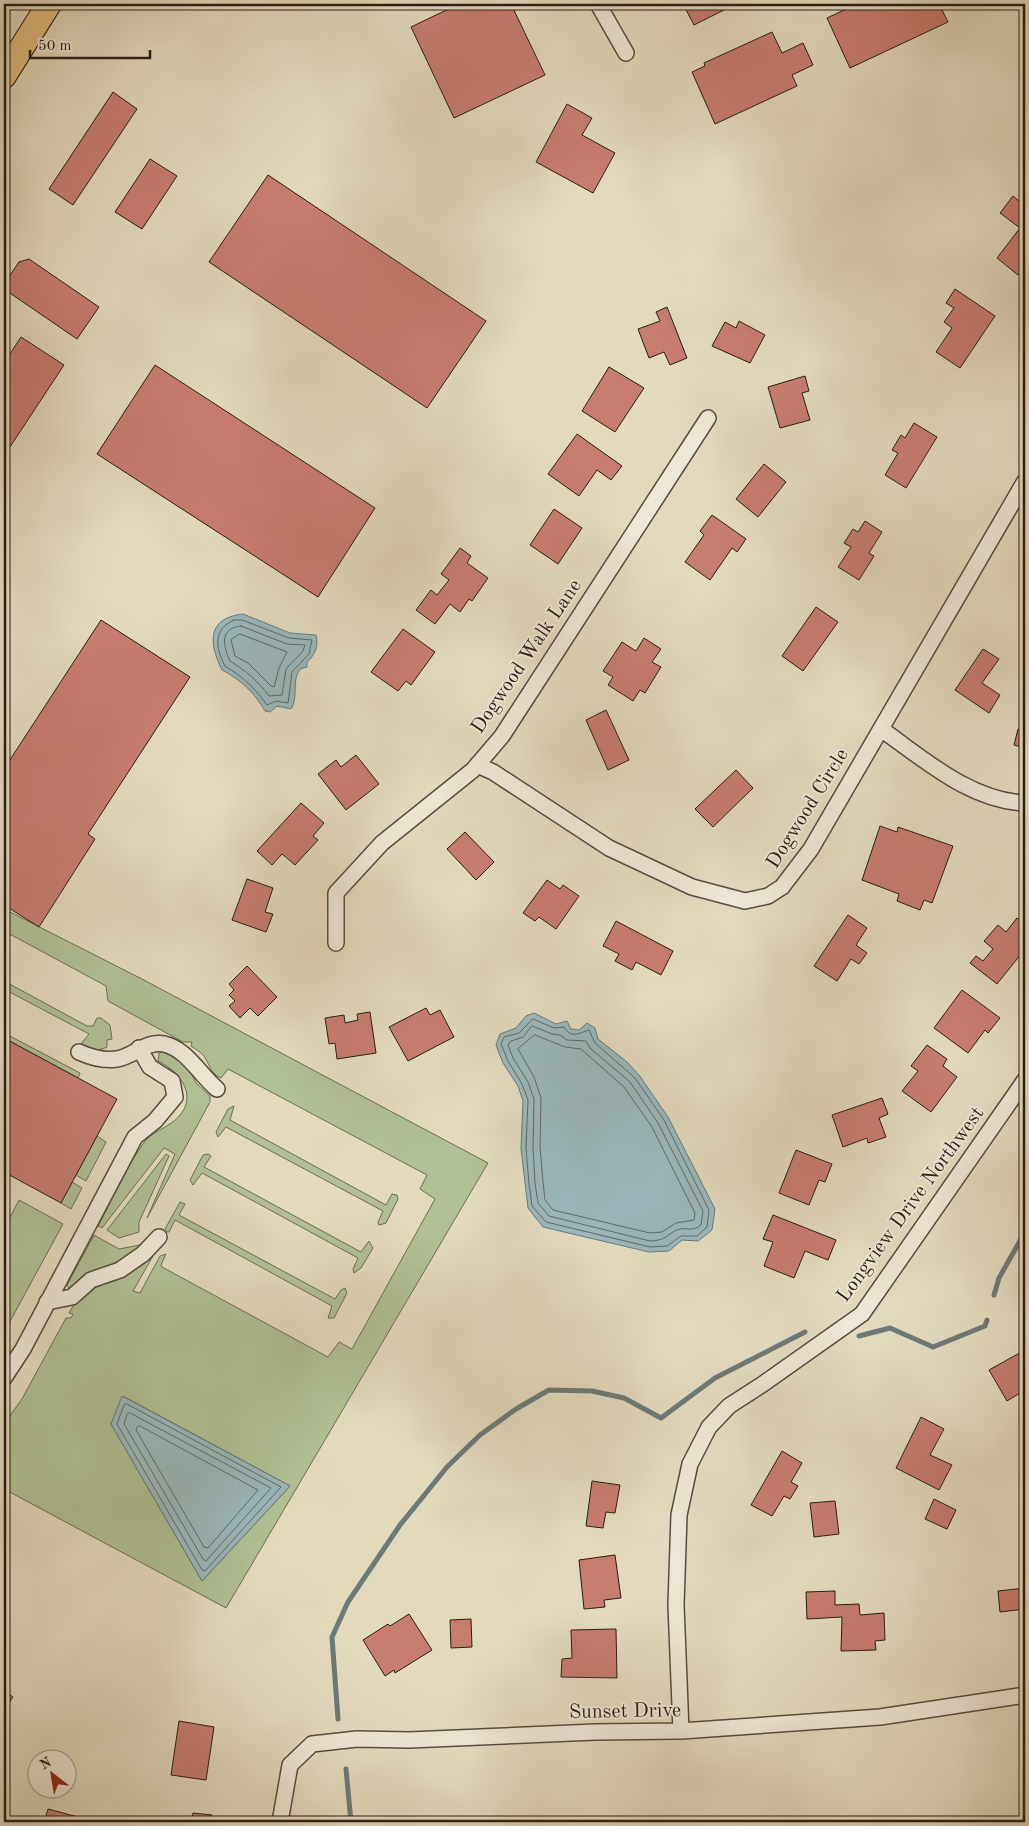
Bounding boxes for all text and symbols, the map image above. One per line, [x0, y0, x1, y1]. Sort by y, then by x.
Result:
scale bar [30, 28, 150, 60]
text: 50 m [38, 39, 72, 54]
street label: Dogwood Walk Lane [468, 576, 586, 738]
street label: Dogwood Circle [763, 746, 853, 872]
street label: Longview Drive Northwest [834, 1104, 988, 1306]
street label: Sunset Drive [569, 1701, 681, 1723]
north arrow [28, 1748, 78, 1798]
text: N [38, 1755, 54, 1772]

